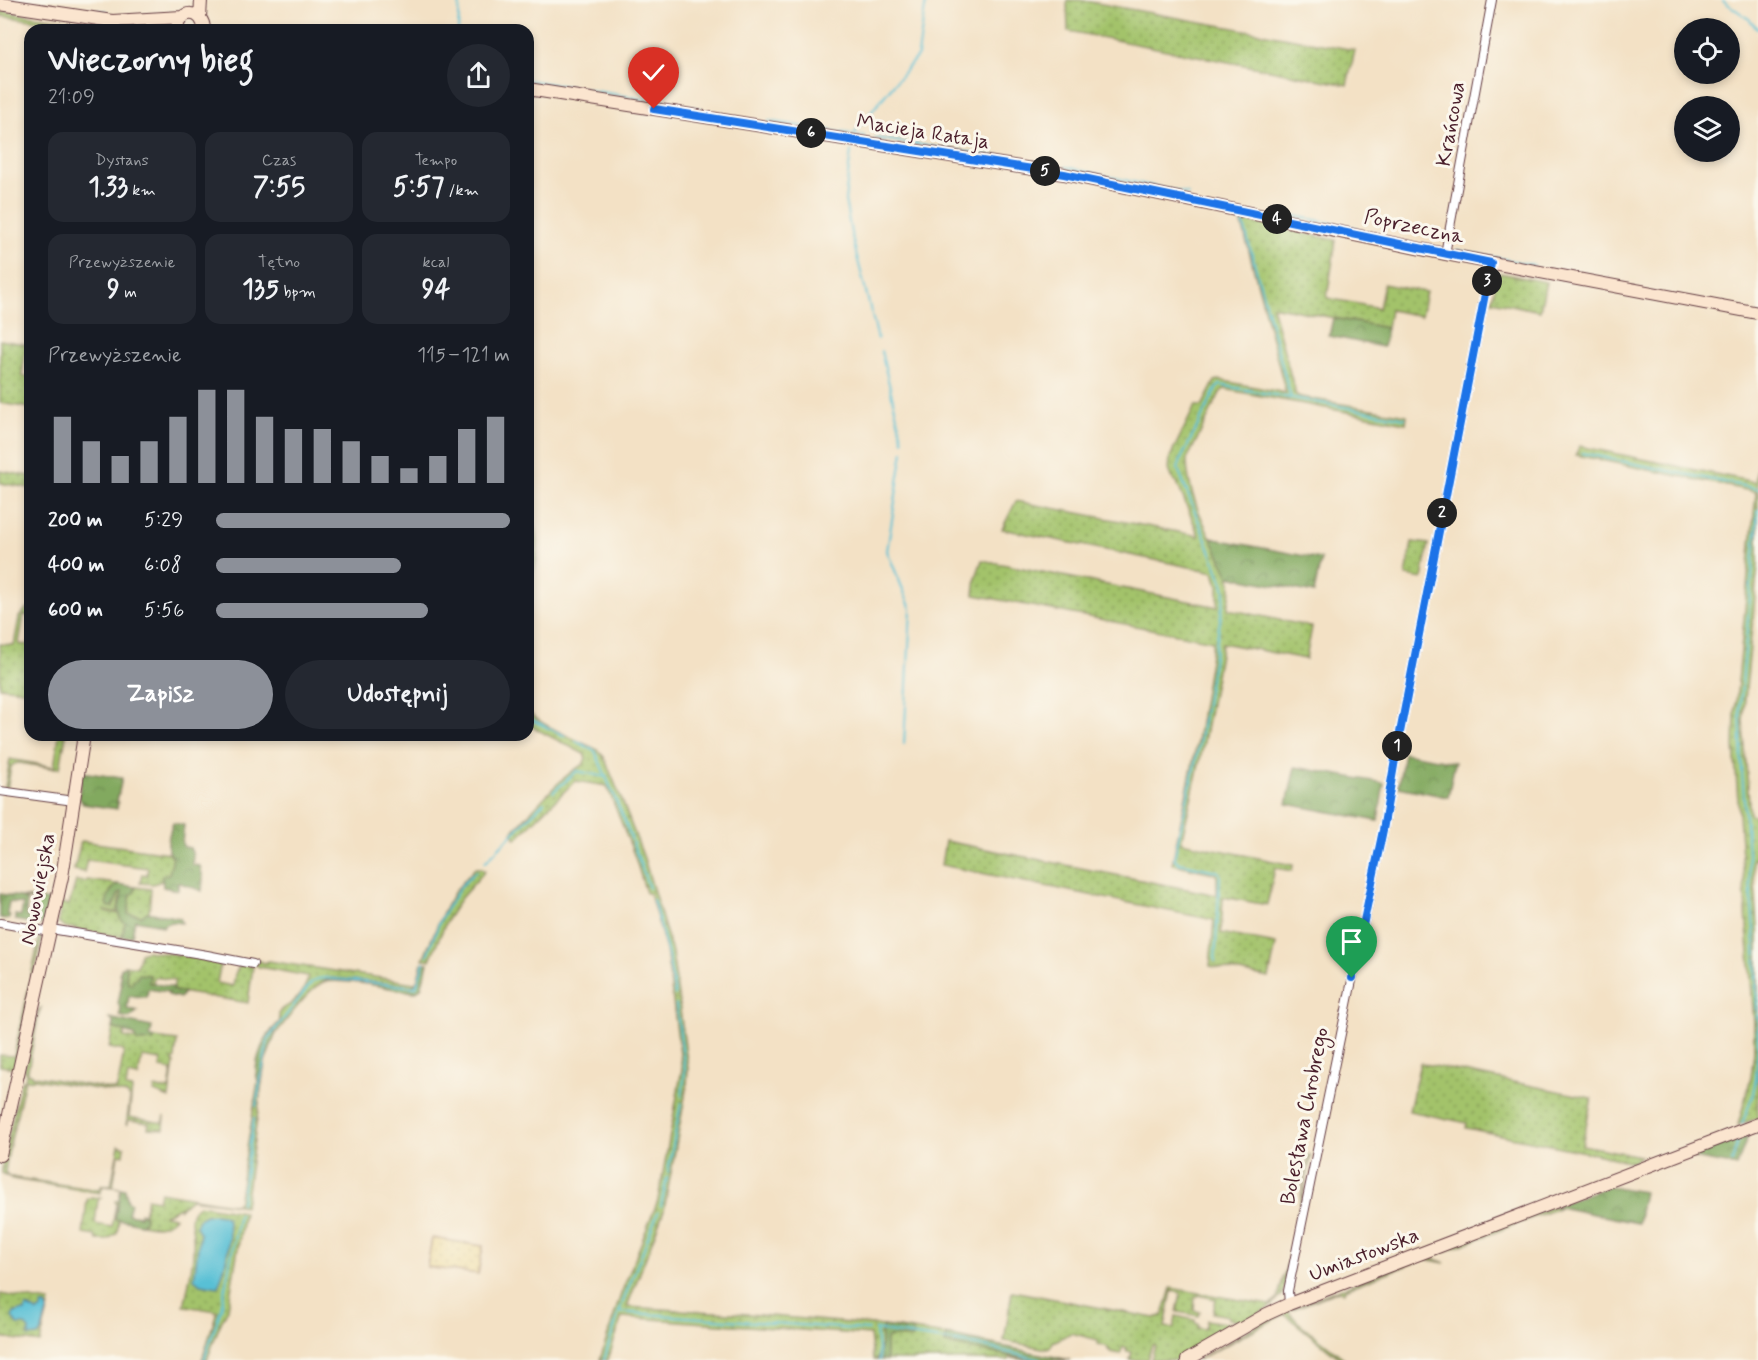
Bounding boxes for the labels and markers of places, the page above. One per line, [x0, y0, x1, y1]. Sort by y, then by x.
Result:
pin [628, 47, 679, 109]
pin: 6 [796, 118, 826, 148]
pin: 5 [1030, 156, 1060, 186]
pin: 4 [1262, 204, 1292, 234]
pin: 3 [1472, 266, 1502, 296]
pin: 2 [1427, 498, 1457, 528]
pin: 1 [1382, 731, 1412, 761]
pin [1326, 916, 1377, 978]

